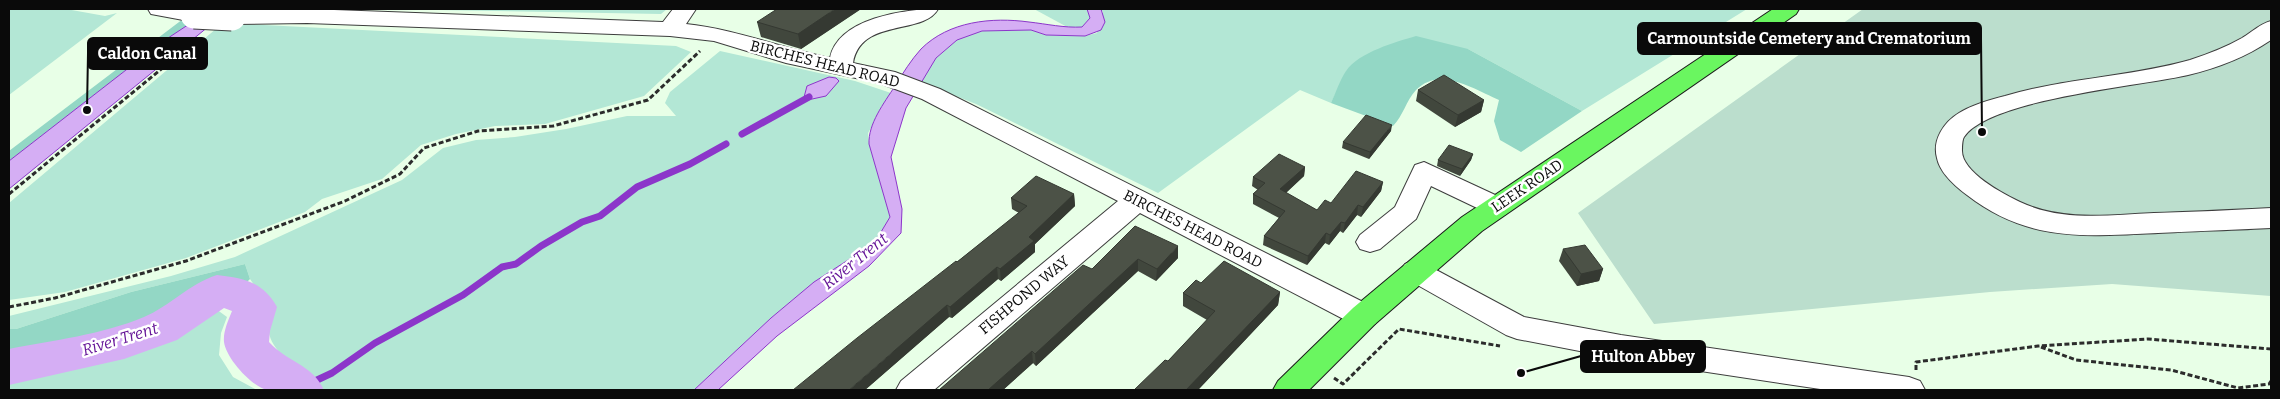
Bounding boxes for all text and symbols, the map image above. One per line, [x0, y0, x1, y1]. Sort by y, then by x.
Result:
callout: Carmountside Cemetery and Crematorium [1638, 23, 1981, 54]
text: Carmountside Cemetery and Crematorium [1647, 29, 1972, 48]
street label: BIRCHES HEAD ROAD [748, 37, 902, 91]
callout: Caldon Canal [88, 38, 207, 69]
text: Caldon Canal [98, 44, 196, 63]
street label: LEEK ROAD [1488, 156, 1566, 216]
street label: BIRCHES HEAD ROAD [1121, 186, 1265, 272]
water label: River Trent [819, 229, 892, 293]
street label: FISHPOND WAY [975, 252, 1073, 338]
water label: River Trent [80, 318, 160, 360]
callout: Hulton Abbey [1581, 341, 1705, 372]
text: Hulton Abbey [1591, 347, 1695, 366]

